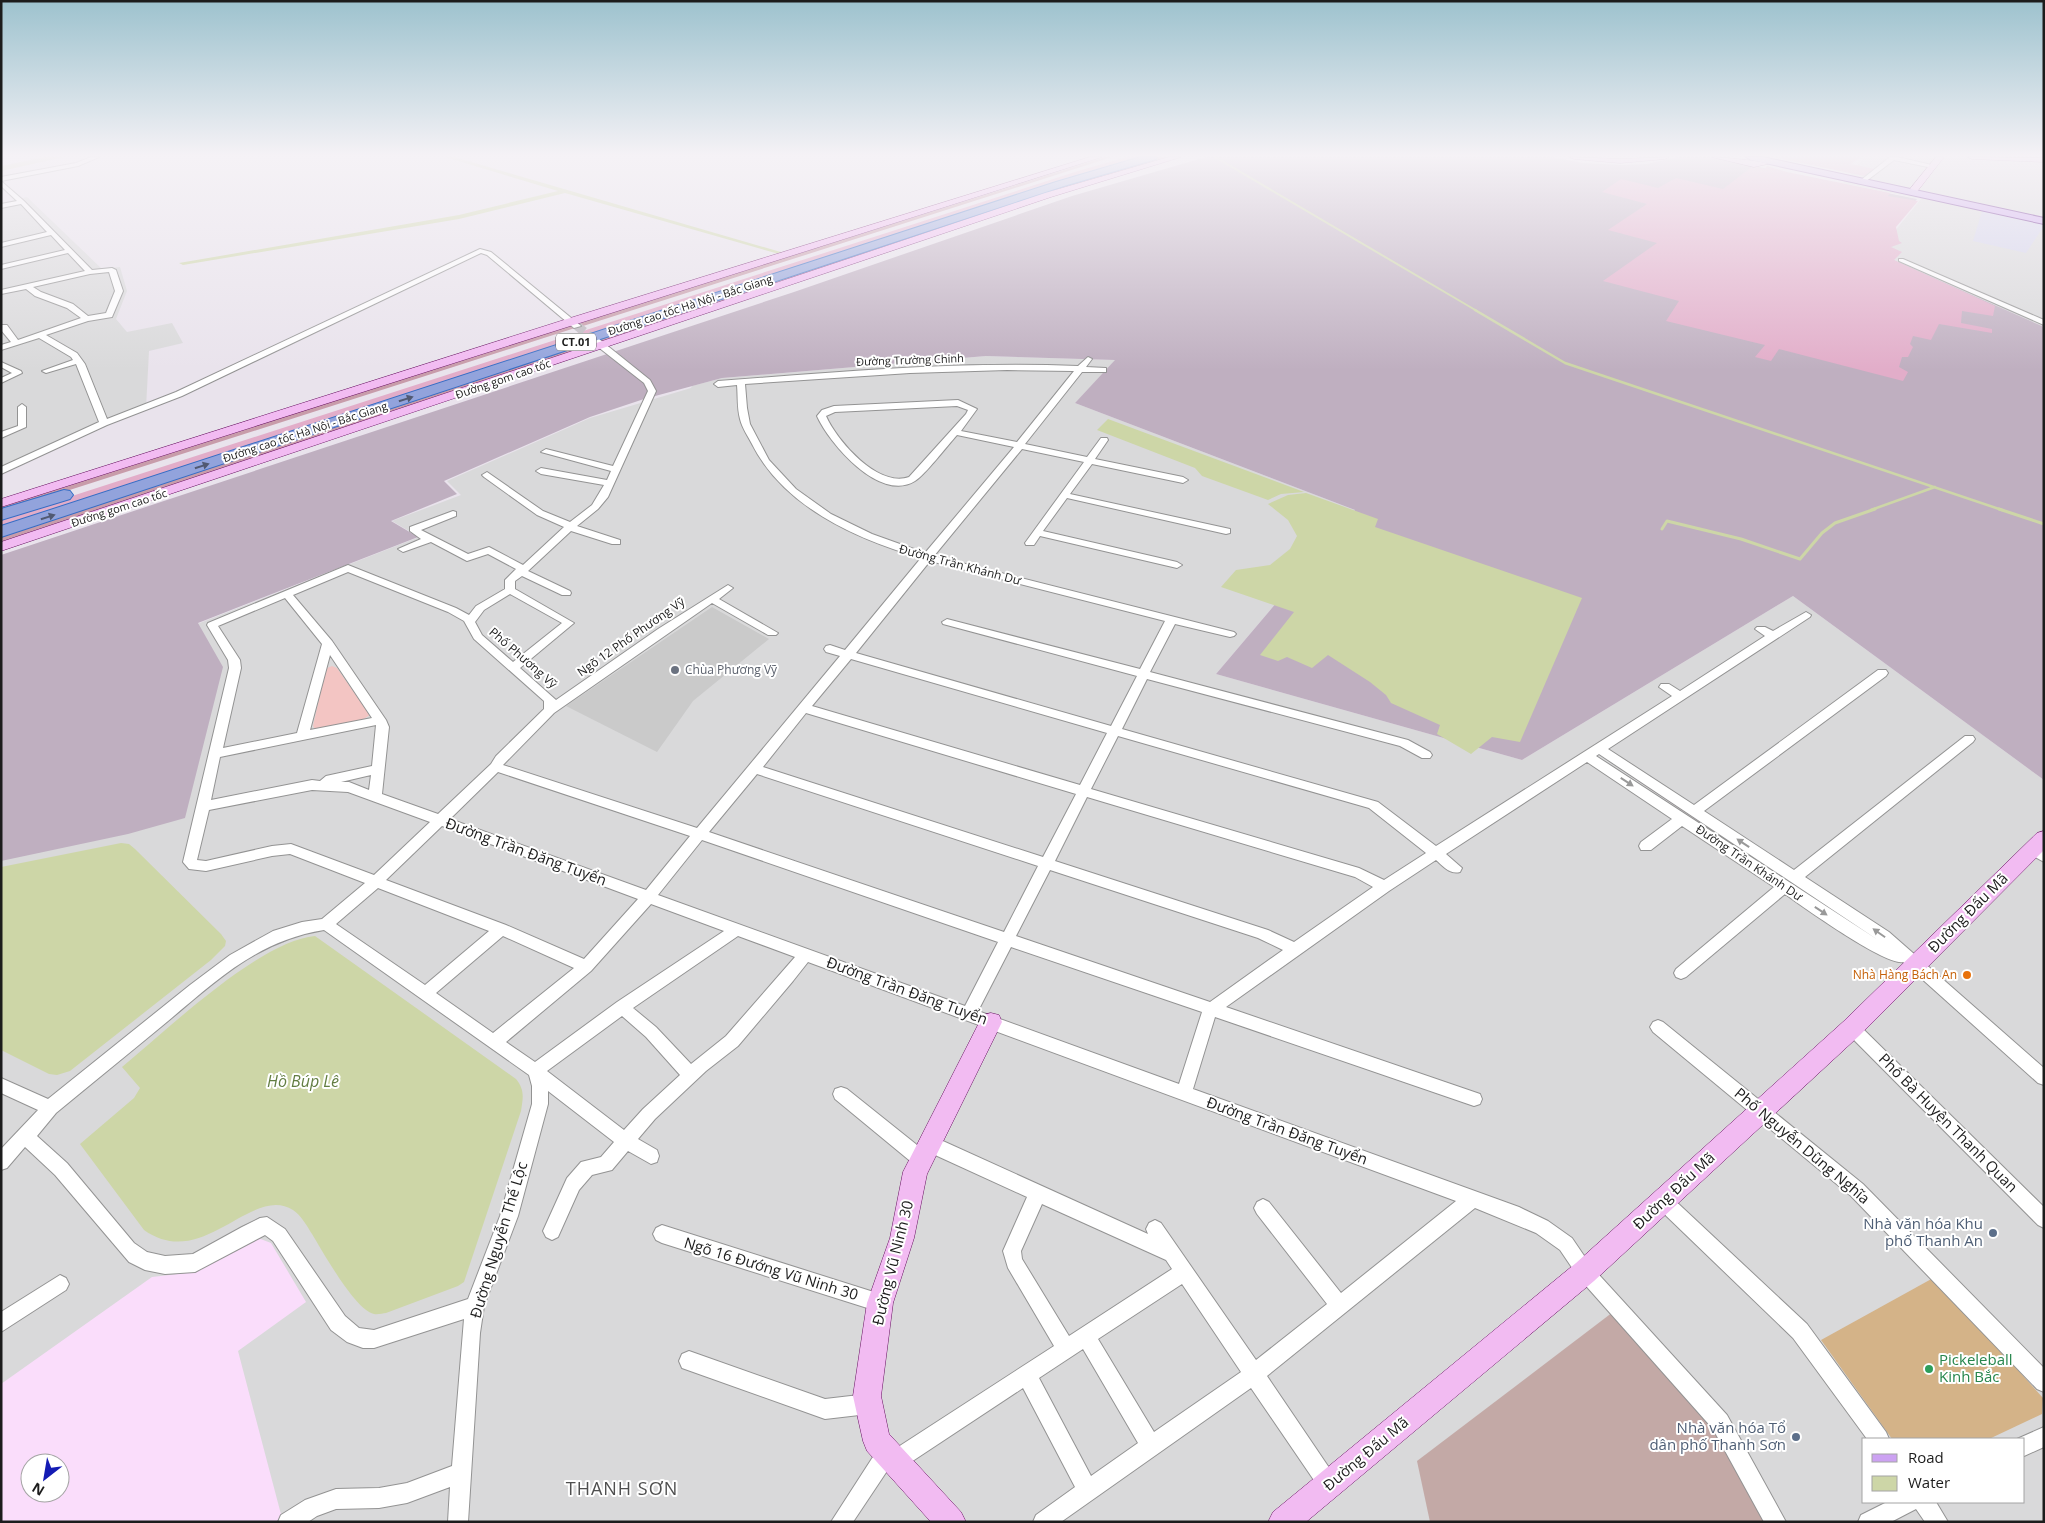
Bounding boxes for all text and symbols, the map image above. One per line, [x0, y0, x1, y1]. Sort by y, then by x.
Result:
street label: Đường cao tốc Hà Nội - Bắc Giang [606, 271, 774, 338]
road number: CT.01 [556, 334, 596, 351]
street label: Đường Trường Chinh [856, 350, 964, 369]
street label: Đường gom cao tốc [453, 355, 552, 402]
one-way arrow [399, 394, 414, 402]
street label: Đường cao tốc Hà Nội - Bắc Giang [221, 398, 389, 465]
one-way arrow [195, 462, 210, 470]
street label: Đường gom cao tốc [69, 485, 169, 530]
one-way arrow [40, 513, 55, 520]
street label: Đường Trần Khánh Dư [897, 540, 1024, 589]
street label: Ngõ 12 Phố Phương Vỹ [574, 592, 689, 680]
street label: Phố Phương Vỹ [486, 623, 562, 693]
place label: Chùa Phương Vỹ [685, 661, 778, 678]
marker: Chùa Phương Vỹ [669, 664, 681, 676]
one-way arrow [1620, 778, 1634, 787]
street label: Đường Trần Đăng Tuyển [443, 813, 610, 890]
street label: Đường Trần Khánh Dư [1692, 820, 1807, 905]
one-way arrow [1737, 838, 1750, 848]
street label: Đường Đấu Mã [1923, 868, 2012, 957]
one-way arrow [1814, 906, 1828, 916]
one-way arrow [1872, 928, 1886, 938]
street label: Đường Trần Đăng Tuyển [824, 952, 991, 1029]
place label: Nhà Hàng Bách An [1853, 966, 1957, 983]
marker: Nhà Hàng Bách An [1961, 969, 1973, 981]
street label: Phố Bà Huyện Thanh Quan [1875, 1048, 2023, 1196]
water label: Hồ Búp Lê [267, 1070, 339, 1092]
street label: Phố Nguyễn Dũng Nghĩa [1731, 1083, 1875, 1208]
street label: Đường Trần Đăng Tuyển [1204, 1092, 1371, 1169]
street label: Đường Đấu Mã [1628, 1147, 1719, 1234]
street label: Đường Nguyễn Thế Lộc [465, 1159, 531, 1320]
street label: Đường Vũ Ninh 30 [867, 1198, 917, 1327]
place label: Nhà văn hóa Khu phố Thanh An [1863, 1213, 1983, 1250]
marker: Nhà văn hóa Khu phố Thanh An [1987, 1227, 1999, 1239]
street label: Ngõ 16 Đướng Vũ Ninh 30 [682, 1232, 861, 1304]
place label: Pickeleball Kinh Bắc [1939, 1349, 2013, 1386]
marker: Pickeleball Kinh Bắc [1923, 1363, 1935, 1375]
street label: Đường Đấu Mã [1319, 1412, 1412, 1495]
place label: Nhà văn hóa Tổ dân phố Thanh Sơn [1649, 1417, 1786, 1454]
marker: Nhà văn hóa Tổ dân phố Thanh Sơn [1790, 1431, 1802, 1443]
legend [1862, 1438, 2025, 1503]
text: Road [1908, 1447, 1944, 1467]
north arrow [20, 1453, 70, 1503]
text: Water [1908, 1472, 1950, 1492]
district label: THANH SƠN [566, 1476, 678, 1500]
text: N [28, 1478, 48, 1501]

